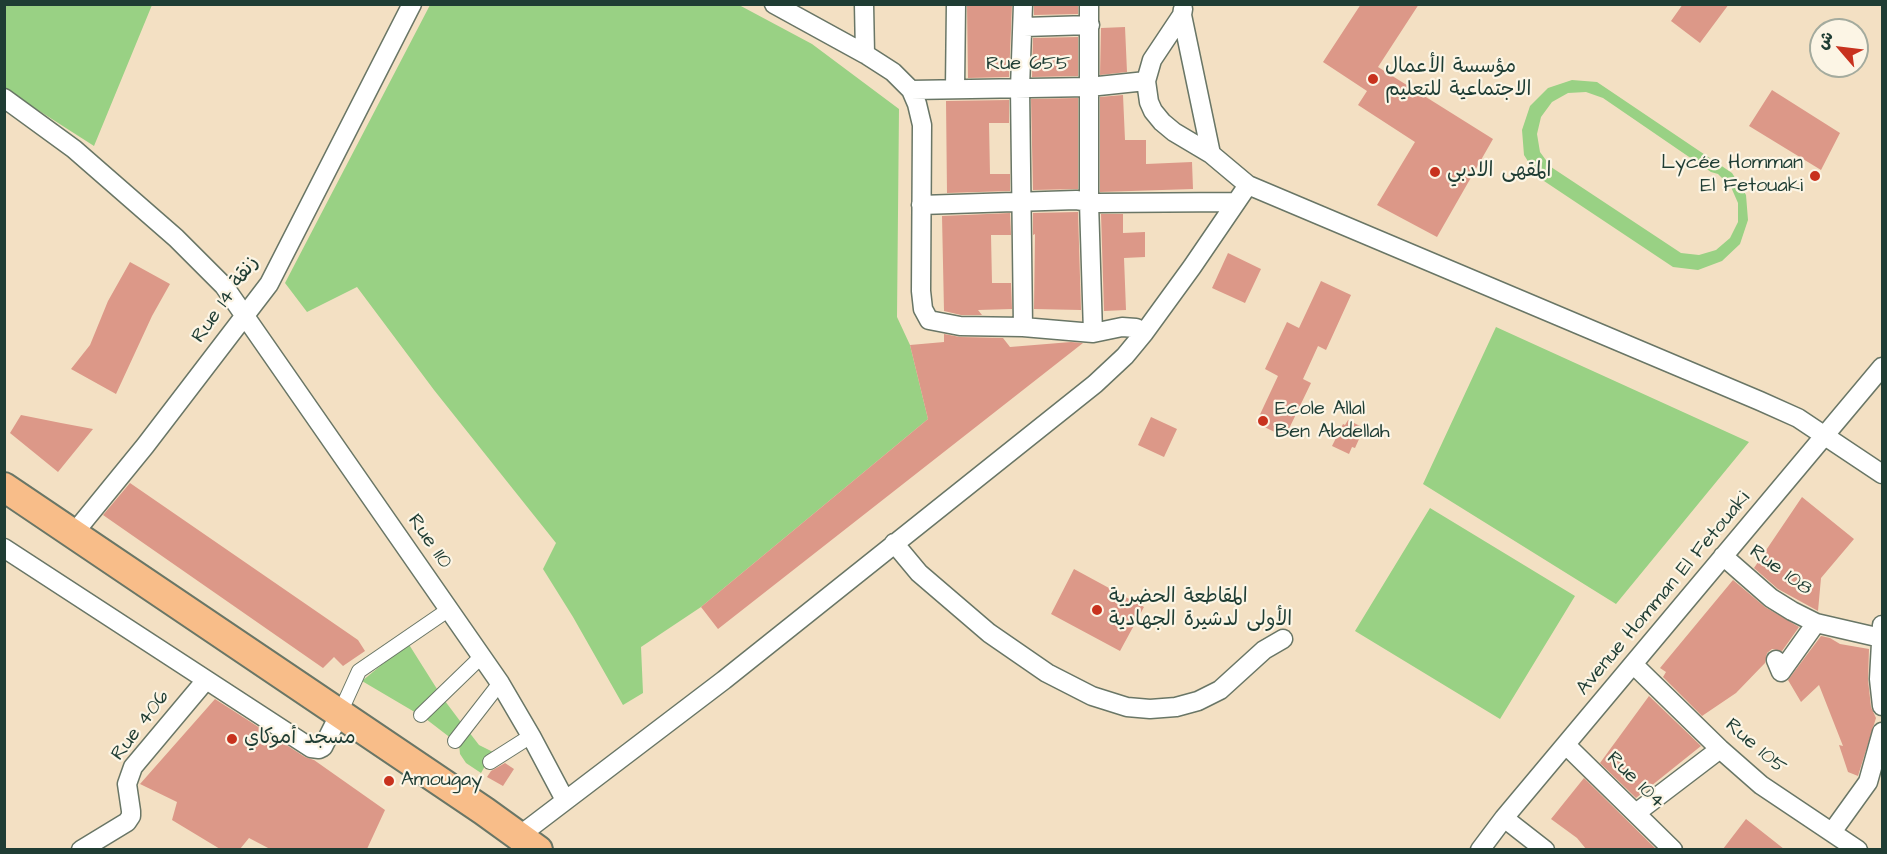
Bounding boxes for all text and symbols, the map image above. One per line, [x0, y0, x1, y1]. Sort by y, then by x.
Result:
north arrow [1809, 18, 1869, 78]
text: ش [1811, 28, 1839, 53]
street label: Rue 655 [986, 53, 1070, 77]
place label: مؤسسة الأعمال الاجتماعية للتعليم [1385, 56, 1531, 103]
marker: مؤسسة الأعمال الاجتماعية للتعليم [1366, 72, 1380, 86]
place label: Lycée Homman El Fetouaki [1661, 152, 1803, 199]
place label: المقهى الادبي [1447, 160, 1551, 184]
marker: المقهى الادبي [1428, 165, 1442, 179]
marker: Lycée Homman El Fetouaki [1808, 169, 1822, 183]
street label: Rue 14 زنقة [187, 252, 265, 348]
place label: Ecole Allal Ben Abdellah [1275, 398, 1390, 445]
marker: Ecole Allal Ben Abdellah [1256, 414, 1270, 428]
street label: Avenue Homman El Fetouaki [1572, 487, 1756, 701]
street label: Rue 110 [402, 510, 456, 574]
street label: Rue 108 [1744, 540, 1816, 602]
place label: المقاطعة الحضرية الأولى لدشيرة الجهادية [1109, 586, 1292, 633]
marker: المقاطعة الحضرية الأولى لدشيرة الجهادية [1090, 603, 1104, 617]
street label: Rue 406 [107, 686, 175, 766]
street label: Rue 105 [1720, 714, 1790, 780]
place label: مسجد أموكاي [244, 727, 356, 751]
marker: مسجد أموكاي [225, 732, 239, 746]
street label: Rue 104 [1601, 747, 1669, 815]
place label: Amougay [401, 769, 482, 793]
marker: Amougay [382, 774, 396, 788]

